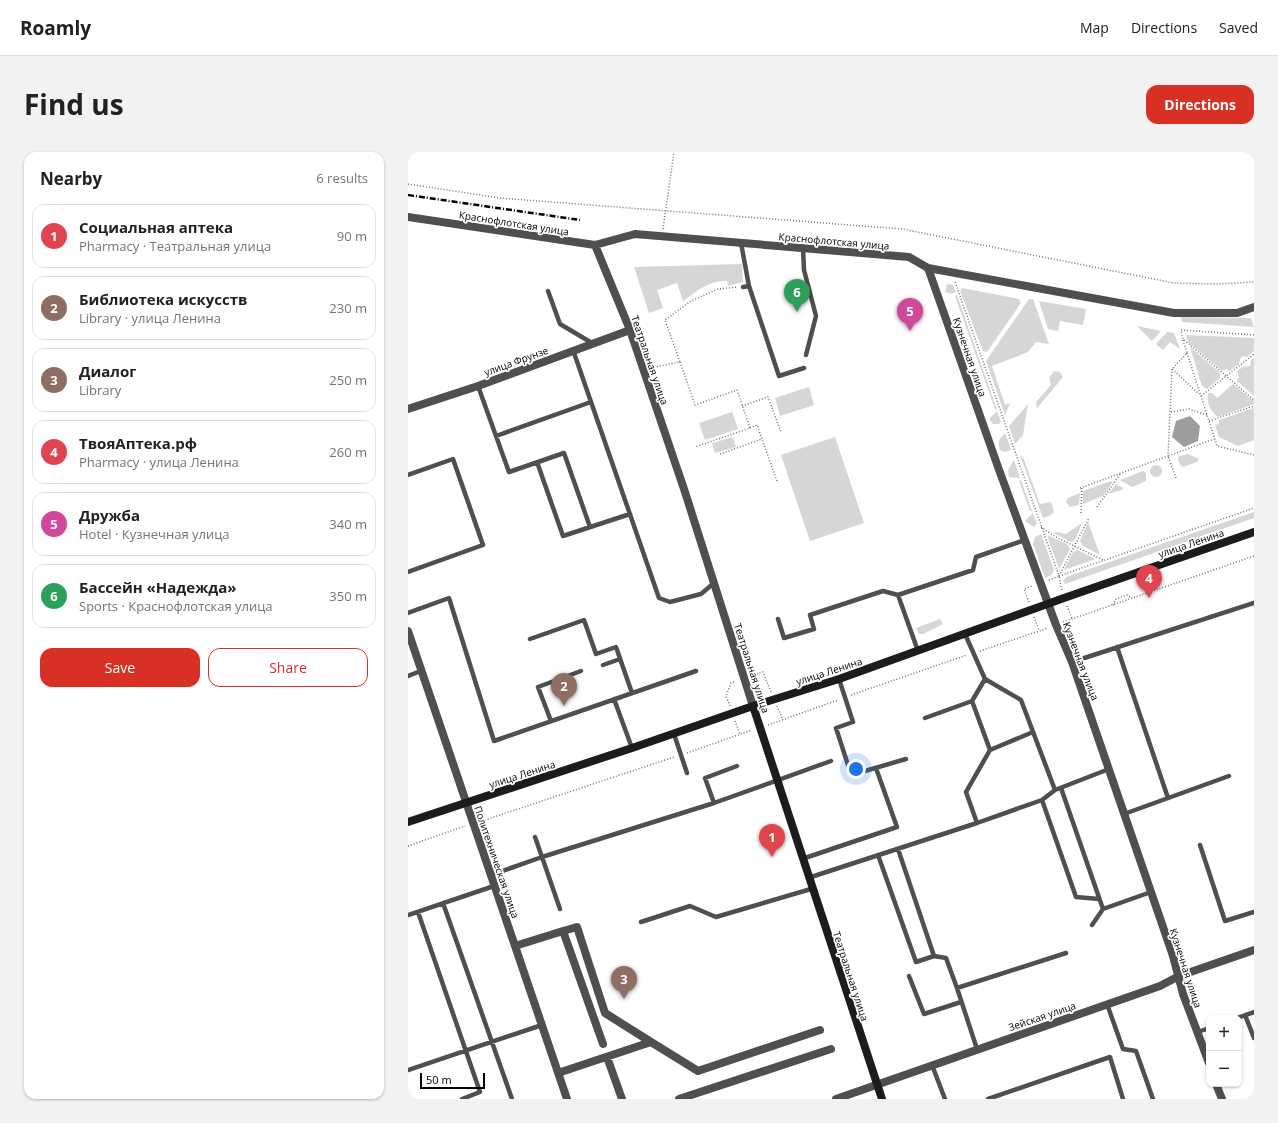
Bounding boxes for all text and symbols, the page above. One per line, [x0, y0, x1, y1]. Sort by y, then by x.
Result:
text: Roamly [20, 15, 91, 41]
text: Map [1080, 18, 1109, 37]
text: Directions [1131, 18, 1197, 37]
text: Saved [1219, 18, 1258, 37]
text: Find us [24, 85, 124, 123]
button: Directions [1146, 85, 1254, 124]
text: Nearby [40, 167, 102, 190]
text: 6 results [316, 169, 368, 187]
street label: Краснофлотская улица [458, 207, 570, 239]
text: Социальная аптека [79, 217, 233, 237]
text: 1 [50, 227, 58, 245]
text: 90 m [337, 227, 367, 245]
street label: Краснофлотская улица [778, 229, 890, 253]
text: Pharmacy · Театральная улица [79, 237, 271, 255]
pin: 6 [784, 279, 810, 312]
text: Библиотека искусств [79, 289, 247, 309]
pin: 5 [897, 298, 923, 331]
text: 2 [50, 299, 58, 317]
text: 230 m [329, 299, 367, 317]
text: Library · улица Ленина [79, 309, 221, 327]
street label: Театральная улица [628, 313, 672, 407]
street label: Кузнечная улица [950, 316, 990, 398]
street label: улица Фрунзе [482, 343, 550, 379]
text: Диалог [79, 361, 136, 381]
text: 3 [50, 371, 58, 389]
text: 250 m [329, 371, 367, 389]
text: Library [79, 381, 121, 399]
text: ТвояАптека.рф [79, 433, 197, 453]
text: 4 [50, 443, 58, 461]
text: 260 m [329, 443, 367, 461]
text: Pharmacy · улица Ленина [79, 453, 239, 471]
text: Дружба [79, 505, 140, 525]
text: 5 [50, 515, 58, 533]
text: 340 m [329, 515, 367, 533]
text: Hotel · Кузнечная улица [79, 525, 230, 543]
street label: улица Ленина [1156, 525, 1226, 561]
pin: 4 [1136, 565, 1162, 598]
text: Бассейн «Надежда» [79, 577, 237, 597]
text: 6 [50, 587, 58, 605]
text: 350 m [329, 587, 367, 605]
text: Sports · Краснофлотская улица [79, 597, 273, 615]
street label: Кузнечная улица [1060, 620, 1102, 702]
street label: Театральная улица [731, 621, 773, 715]
button: Save [40, 648, 200, 687]
button: Share [208, 648, 368, 687]
street label: улица Ленина [794, 654, 864, 688]
pin: 2 [551, 673, 577, 706]
street label: улица Ленина [487, 757, 557, 791]
your location [846, 759, 866, 779]
street label: Политехническая улица [471, 804, 523, 920]
pin: 1 [759, 824, 785, 857]
street label: Кузнечная улица [1167, 926, 1205, 1010]
street label: Театральная улица [830, 929, 872, 1023]
pin: 3 [611, 966, 637, 999]
street label: Зейская улица [1006, 998, 1078, 1034]
map controls [1206, 1015, 1242, 1087]
button: + [1206, 1015, 1242, 1051]
button: − [1206, 1051, 1242, 1087]
scale bar [420, 1071, 485, 1090]
text: 50 m [426, 1072, 452, 1087]

